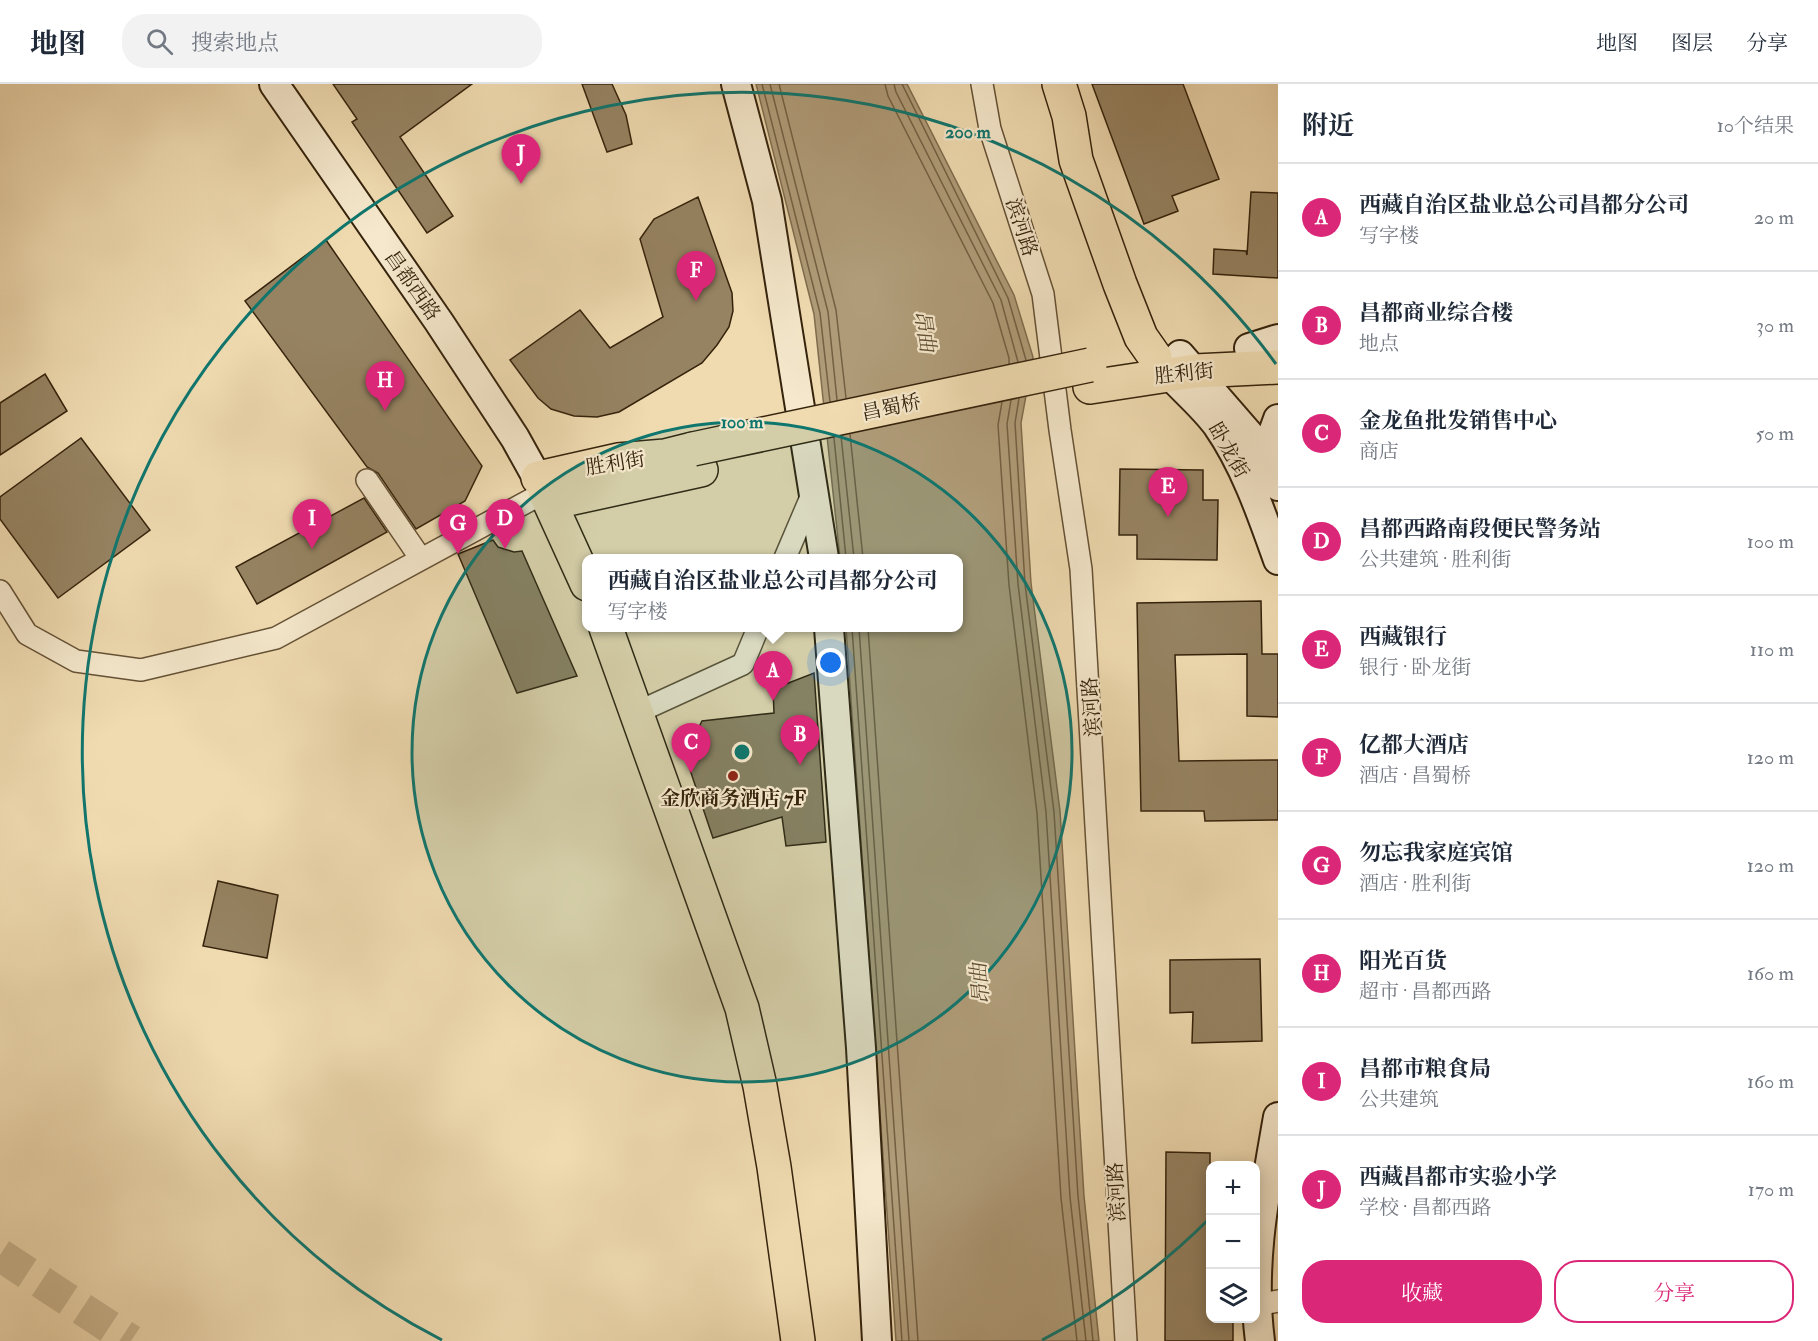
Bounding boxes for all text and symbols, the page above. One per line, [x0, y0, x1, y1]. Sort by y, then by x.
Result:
search box [122, 14, 542, 68]
icon: search [143, 25, 176, 58]
text: 地图 [30, 27, 86, 62]
text: 搜索地点 [191, 29, 279, 57]
text: 地图 [1596, 30, 1638, 57]
text: 图层 [1671, 30, 1713, 57]
text: 分享 [1746, 30, 1788, 57]
text: 附近 [1302, 110, 1354, 142]
text: 10个结果 [1717, 113, 1794, 138]
text: 200 m [945, 121, 992, 144]
pin: J [502, 135, 540, 184]
text: 西藏自治区盐业总公司昌都分公司 [1359, 191, 1689, 219]
street label: 滨河路 [1000, 195, 1043, 260]
text: A [1315, 205, 1328, 230]
text: 20 m [1754, 205, 1794, 230]
text: 写字楼 [1359, 223, 1419, 248]
street label: 昌都西路 [379, 245, 446, 325]
pin: F [676, 252, 716, 301]
text: 昌都商业综合楼 [1359, 299, 1513, 327]
water label: 昂曲 [908, 308, 941, 356]
text: B [1315, 313, 1328, 338]
text: 30 m [1756, 313, 1794, 338]
text: 地点 [1359, 331, 1399, 356]
street label: 胜利街 [1153, 358, 1215, 389]
pin: H [366, 362, 404, 411]
street label: 昌蜀桥 [859, 389, 923, 426]
text: 金龙鱼批发销售中心 [1359, 407, 1557, 435]
text: 100 m [721, 411, 764, 434]
street label: 卧龙街 [1203, 418, 1254, 482]
text: C [1314, 421, 1329, 446]
text: 50 m [1755, 421, 1794, 446]
text: 商店 [1359, 439, 1399, 464]
street label: 胜利街 [583, 446, 647, 481]
pin: E [1148, 468, 1188, 517]
pin: I [292, 500, 332, 549]
pin: D [486, 500, 524, 549]
pin: G [438, 504, 478, 554]
text: 昌都西路南段便民警务站 [1359, 515, 1601, 543]
text: D [1313, 529, 1330, 554]
text: 100 m [1747, 529, 1794, 554]
text: 公共建筑 · 胜利街 [1359, 547, 1511, 572]
popup [582, 554, 963, 632]
text: 西藏自治区盐业总公司昌都分公司 [607, 567, 938, 595]
text: 写字楼 [607, 599, 667, 624]
text: 西藏银行 [1359, 623, 1447, 651]
text: E [1314, 637, 1329, 662]
text: 110 m [1750, 637, 1794, 662]
your location [816, 648, 845, 677]
pin: A [754, 652, 792, 701]
text: 银行 · 卧龙街 [1359, 655, 1471, 680]
street label: 滨河路 [1077, 676, 1106, 738]
pin: B [780, 716, 820, 765]
pin: C [672, 724, 710, 773]
text: 亿都大酒店 [1359, 731, 1469, 759]
centre of rings [732, 742, 752, 762]
text: F [1315, 745, 1328, 770]
text: 120 m [1747, 745, 1794, 770]
text: 酒店 · 昌蜀桥 [1359, 763, 1471, 788]
marker: 金欣商务酒店 7F [726, 769, 740, 783]
place label: 金欣商务酒店 7F [660, 786, 806, 811]
text: 勿忘我家庭宾馆 [1359, 839, 1513, 867]
text: G [1313, 853, 1330, 878]
text: 120 m [1747, 853, 1794, 878]
text: 酒店 · 胜利街 [1359, 871, 1471, 896]
text: 阳光百货 [1359, 947, 1447, 975]
water label: 昂曲 [965, 960, 996, 1006]
text: H [1313, 961, 1330, 986]
text: 160 m [1747, 961, 1794, 986]
text: 超市 · 昌都西路 [1359, 979, 1491, 1004]
text: 昌都市粮食局 [1359, 1055, 1491, 1083]
text: I [1317, 1069, 1326, 1094]
text: 160 m [1747, 1069, 1794, 1094]
text: 公共建筑 [1359, 1087, 1439, 1112]
street label: 滨河路 [1102, 1161, 1131, 1223]
map controls [1206, 1161, 1260, 1323]
button: + [1206, 1161, 1260, 1215]
text: 西藏昌都市实验小学 [1359, 1163, 1557, 1191]
text: J [1317, 1177, 1326, 1202]
text: 170 m [1748, 1177, 1794, 1202]
text: 学校 · 昌都西路 [1359, 1195, 1491, 1220]
button: − [1206, 1215, 1260, 1269]
button: 收藏 [1302, 1260, 1542, 1323]
button: 分享 [1554, 1260, 1794, 1323]
button: layers [1206, 1269, 1260, 1323]

